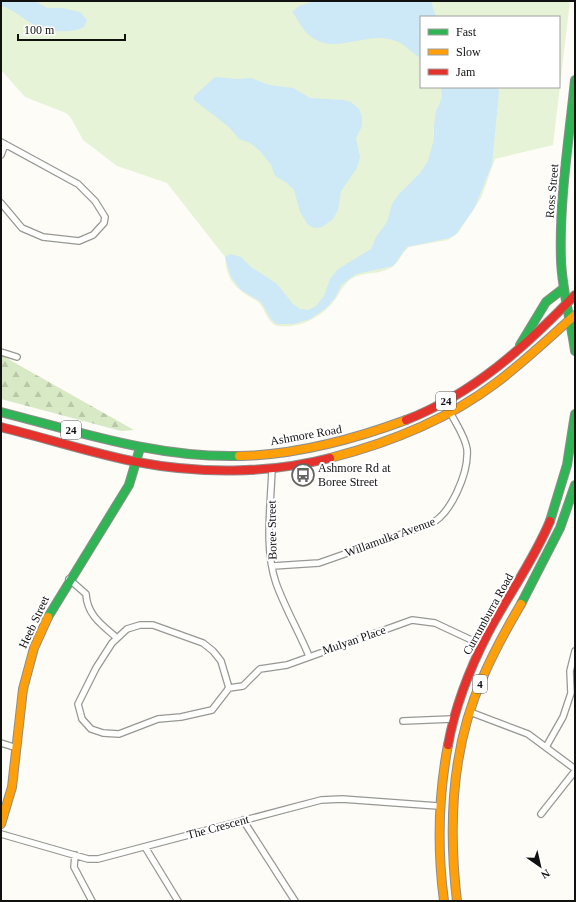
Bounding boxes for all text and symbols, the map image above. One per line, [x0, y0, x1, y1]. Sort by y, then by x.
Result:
scale bar [18, 16, 125, 42]
legend [420, 16, 560, 88]
text: 100 m [24, 23, 55, 37]
text: Fast [456, 25, 477, 39]
text: Slow [456, 45, 481, 59]
text: Jam [456, 65, 476, 79]
street label: Ross Street [543, 163, 561, 219]
road number: 24 [436, 392, 456, 410]
road number: 24 [61, 421, 81, 439]
street label: Ashmore Road [269, 422, 343, 448]
place label: Ashmore Rd at Boree Street [318, 461, 391, 489]
bus stop icon: Ashmore Rd at Boree Street [290, 462, 316, 488]
street label: Boree Street [264, 499, 280, 560]
street label: Willamulka Avenue [343, 514, 437, 560]
street label: Currumburra Road [460, 571, 516, 657]
street label: Heeb Street [16, 593, 53, 650]
street label: Mulyan Place [320, 623, 388, 657]
road number: 4 [473, 675, 487, 693]
street label: The Crescent [185, 812, 251, 842]
north arrow [520, 846, 560, 886]
text: N [539, 867, 552, 882]

